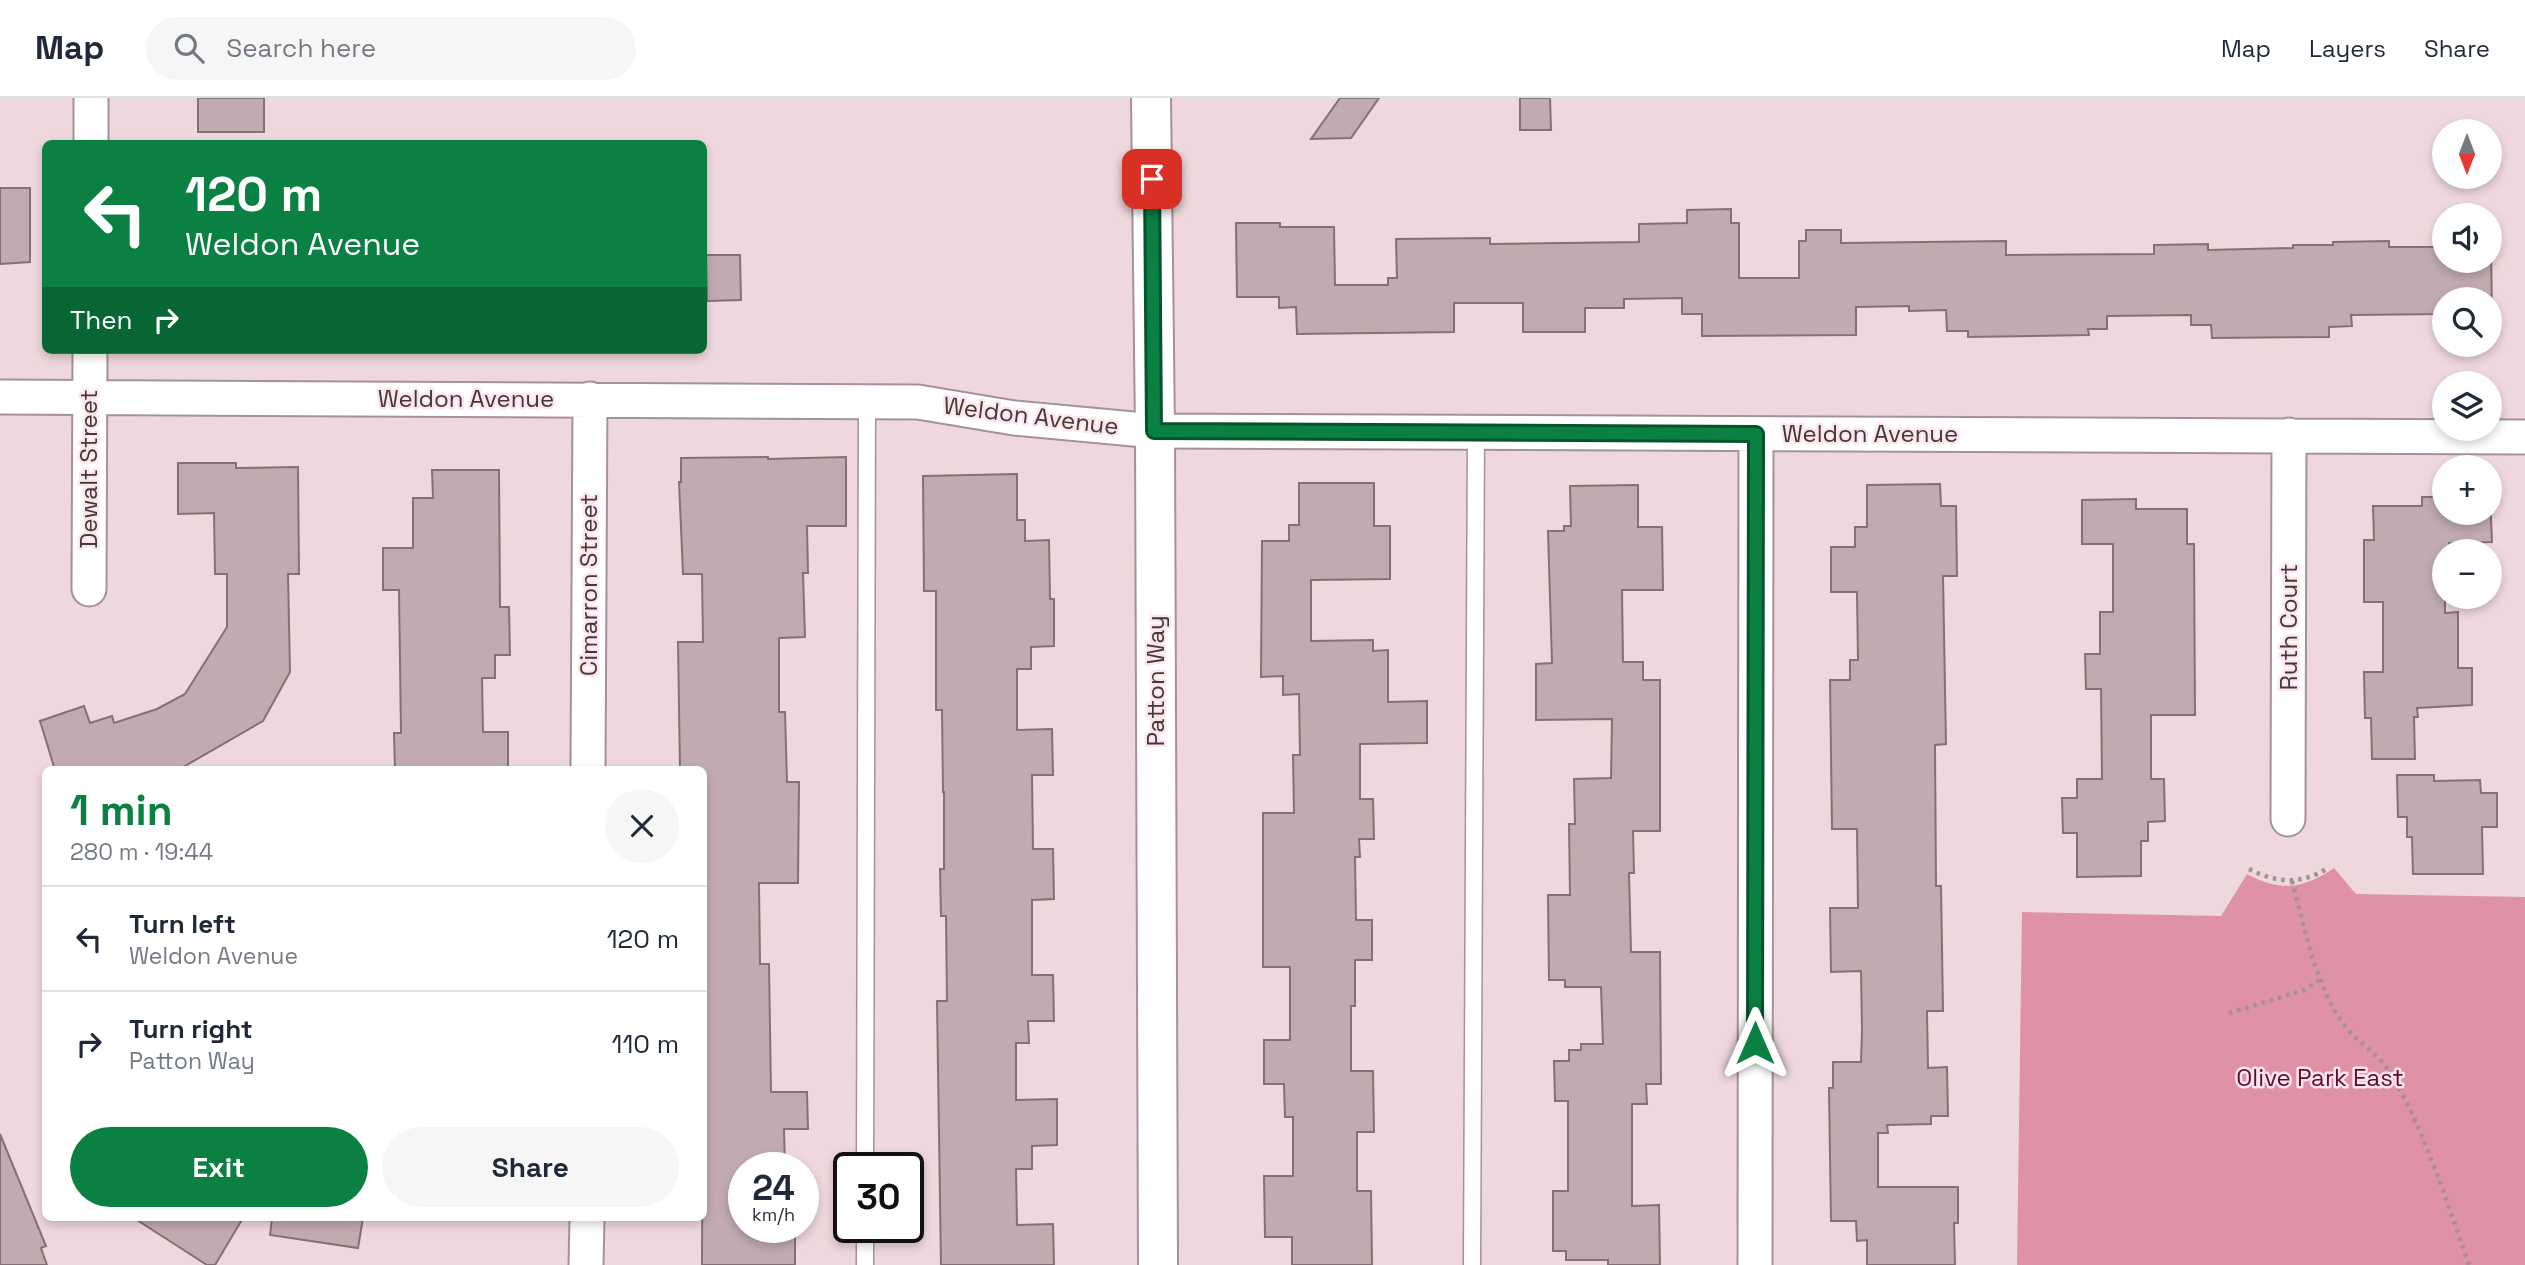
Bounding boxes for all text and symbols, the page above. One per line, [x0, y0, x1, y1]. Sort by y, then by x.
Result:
search box [146, 17, 636, 80]
text: Map [35, 27, 104, 69]
icon: search [170, 29, 208, 67]
text: Search here [226, 31, 376, 65]
text: Map [2221, 33, 2271, 64]
text: Layers [2309, 33, 2386, 64]
text: Share [2424, 33, 2490, 64]
north arrow [2432, 119, 2502, 189]
map controls [2432, 119, 2502, 609]
pin [1122, 149, 1182, 209]
icon: arrive [1133, 160, 1171, 198]
text: 120 m [185, 163, 322, 225]
icon: left [70, 168, 161, 259]
button: sound [2432, 203, 2502, 273]
text: Weldon Avenue [185, 224, 420, 264]
button: search [2432, 287, 2502, 357]
icon: right [147, 301, 185, 339]
text: Then [70, 303, 133, 337]
button: layers [2432, 371, 2502, 441]
street label: Weldon Avenue [378, 383, 554, 414]
street label: Dewalt Street [73, 389, 104, 549]
street label: Weldon Avenue [942, 389, 1120, 442]
street label: Weldon Avenue [1782, 418, 1958, 449]
button: + [2432, 455, 2502, 525]
street label: Cimarron Street [573, 494, 604, 676]
button: − [2432, 539, 2502, 609]
street label: Ruth Court [2273, 564, 2304, 690]
street label: Patton Way [1140, 615, 1171, 747]
text: 1 min [70, 784, 173, 837]
button: close [605, 789, 679, 863]
text: 280 m · 19:44 [70, 837, 213, 867]
text: Turn left [129, 907, 236, 941]
icon: left [70, 920, 108, 958]
text: 120 m [607, 922, 679, 956]
text: Weldon Avenue [129, 941, 298, 971]
position arrow [1718, 1006, 1792, 1080]
text: Turn right [129, 1012, 253, 1046]
icon: right [70, 1025, 108, 1063]
text: 110 m [612, 1027, 679, 1061]
text: Patton Way [129, 1046, 255, 1076]
park label: Olive Park East [2236, 1062, 2404, 1093]
button: Exit [70, 1127, 368, 1207]
button: Share [382, 1127, 679, 1207]
speed limit sign: 30 [833, 1152, 924, 1243]
text: 24 [752, 1166, 795, 1210]
text: km/h [752, 1203, 795, 1226]

